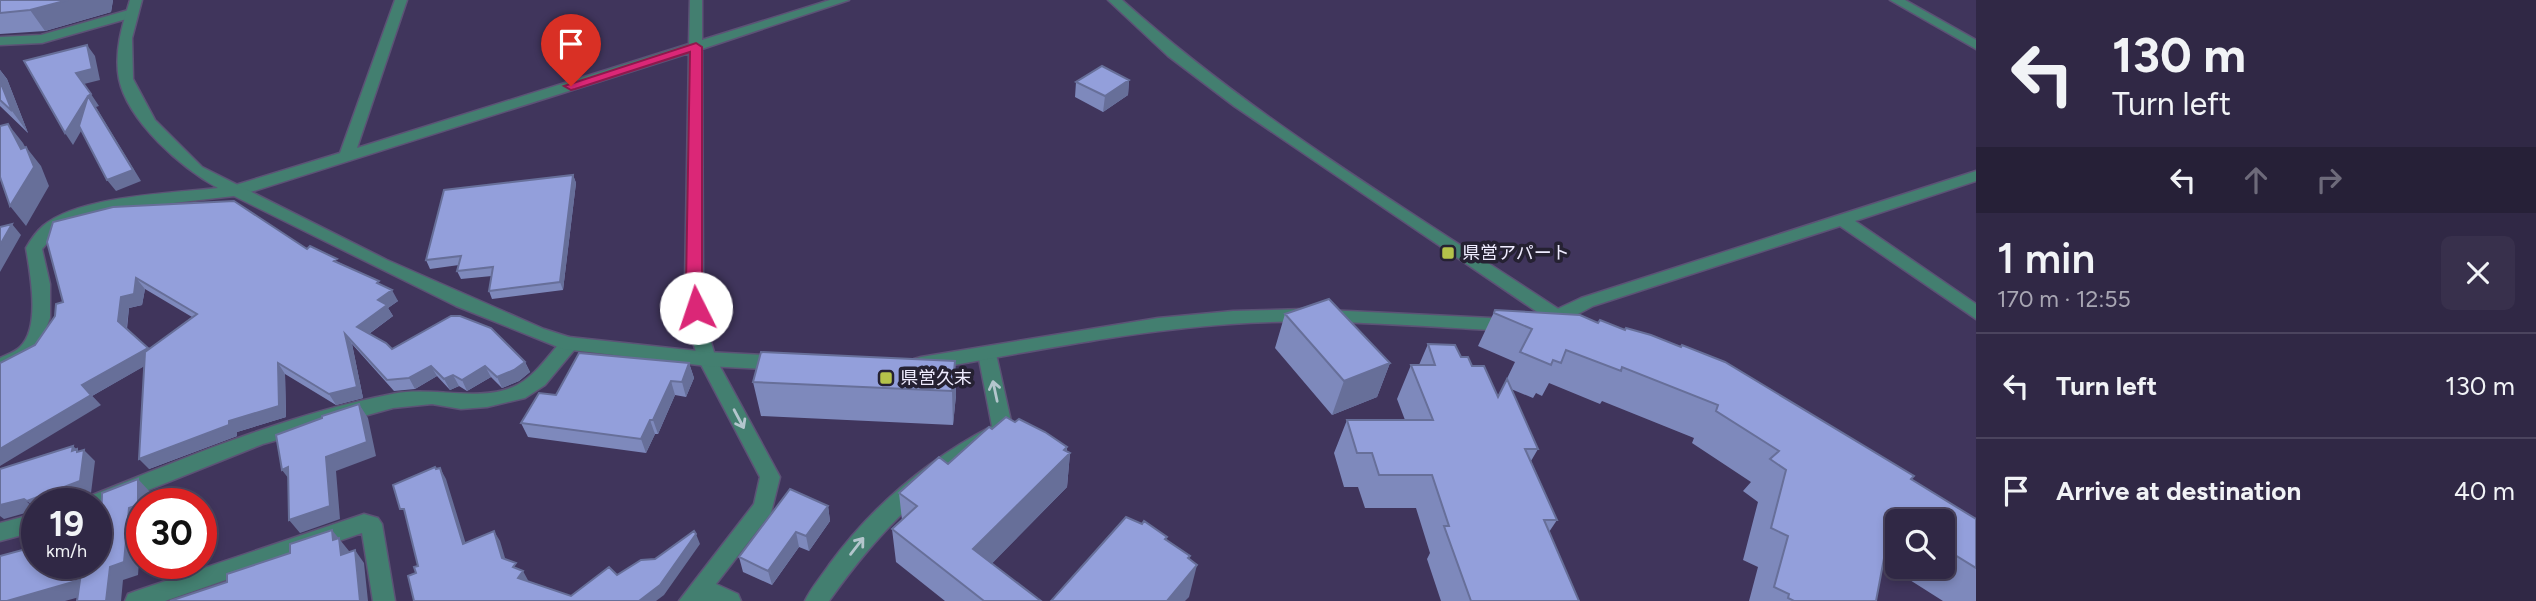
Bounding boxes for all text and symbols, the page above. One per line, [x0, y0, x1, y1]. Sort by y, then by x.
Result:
pin [541, 14, 601, 86]
icon: arrive [552, 25, 590, 63]
text: 130 m [2112, 25, 2246, 84]
icon: left [1997, 28, 2088, 119]
text: Turn left [2112, 85, 2231, 123]
icon: left [2164, 161, 2202, 199]
icon: ahead [2237, 161, 2275, 199]
icon: right [2310, 161, 2348, 199]
text: 1 min [1997, 233, 2095, 284]
button: close [2441, 236, 2515, 310]
place label: 県営アパート [1462, 242, 1570, 264]
marker: 県営アパート [1440, 245, 1456, 261]
position arrow [659, 271, 733, 345]
text: 170 m · 12:55 [1997, 285, 2131, 313]
place label: 県営久末 [900, 367, 972, 389]
icon: left [1997, 367, 2035, 405]
marker: 県営久末 [878, 370, 894, 386]
text: Turn left [2056, 370, 2157, 402]
text: 130 m [2445, 370, 2515, 402]
one-way arrow [988, 380, 1001, 403]
one-way arrow [733, 408, 747, 429]
icon: arrive [1997, 472, 2035, 510]
text: Arrive at destination [2056, 475, 2301, 507]
text: 40 m [2454, 475, 2515, 507]
speed limit sign: 30 [126, 488, 217, 579]
text: 19 [49, 503, 84, 545]
map controls [1885, 509, 1955, 579]
button: search [1885, 509, 1955, 579]
one-way arrow [849, 538, 864, 556]
text: km/h [46, 540, 87, 562]

